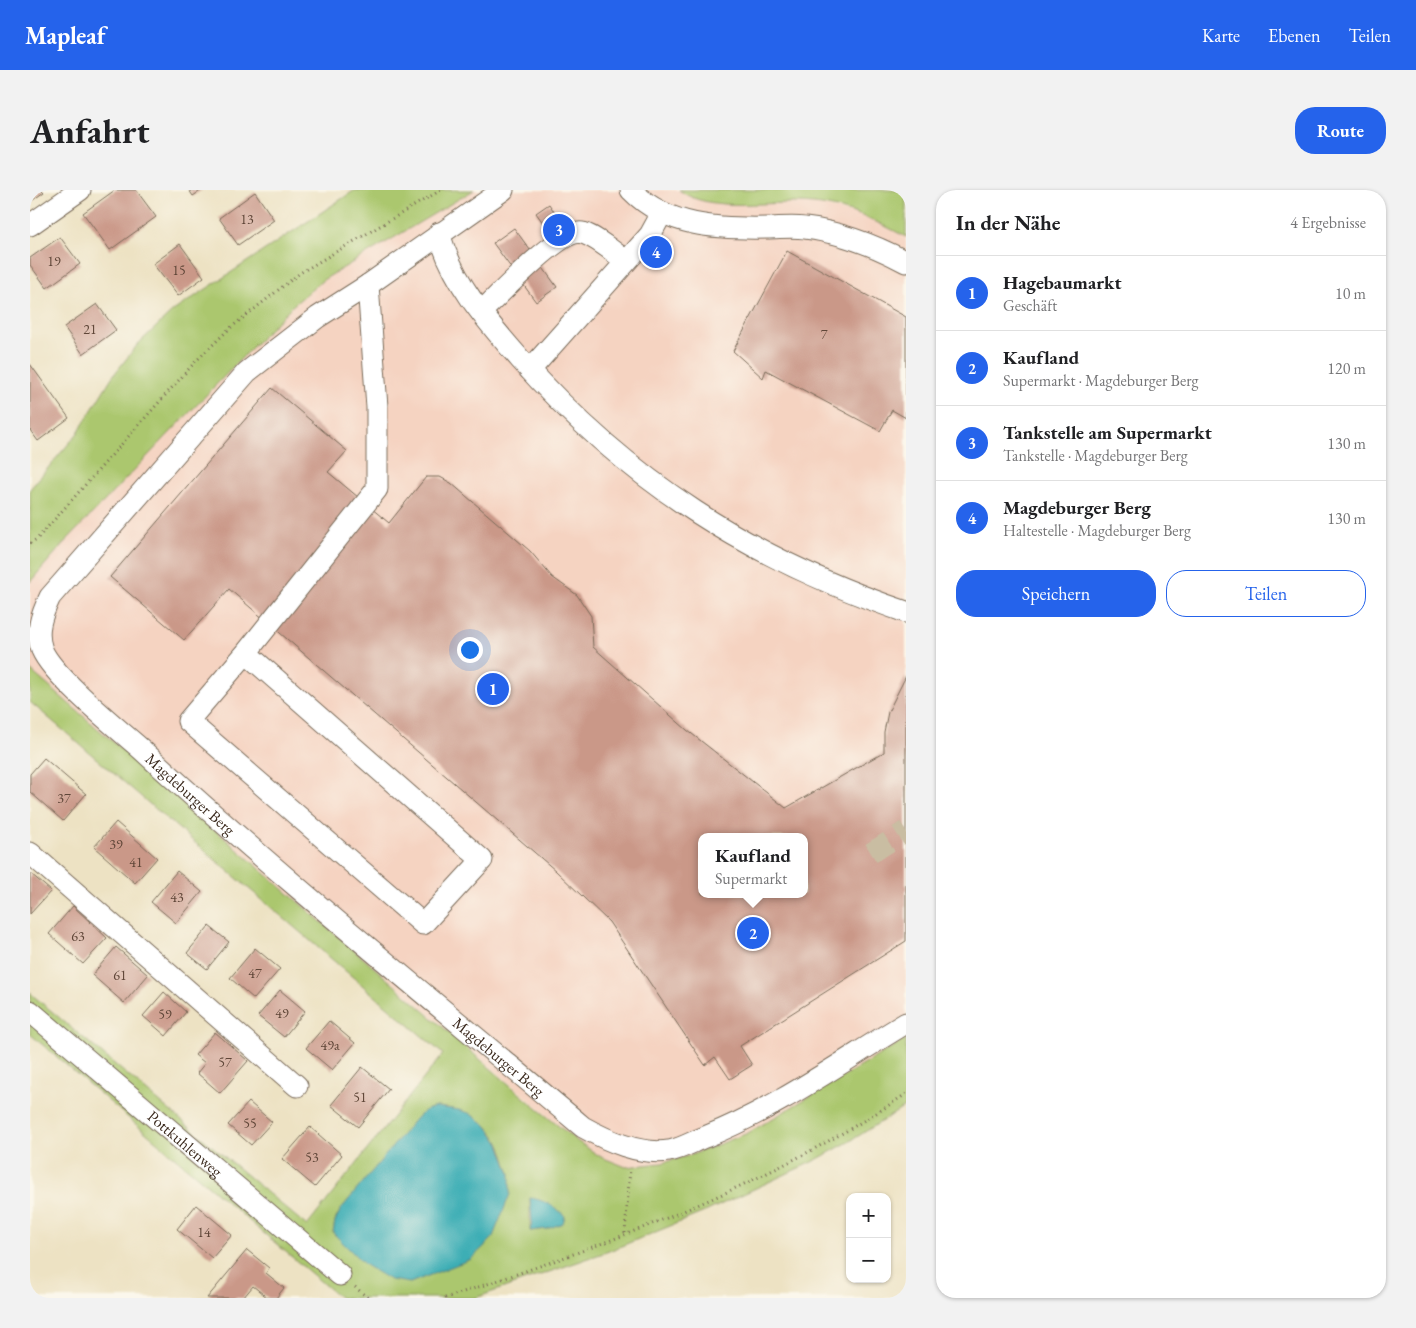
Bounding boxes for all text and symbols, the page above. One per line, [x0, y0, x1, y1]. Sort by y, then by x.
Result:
text: Mapleaf [25, 20, 106, 51]
text: Karte [1202, 24, 1240, 47]
text: Ebenen [1268, 24, 1321, 47]
text: Teilen [1349, 24, 1391, 47]
button: Route [1295, 107, 1386, 154]
text: Anfahrt [30, 108, 150, 153]
text: In der Nähe [956, 209, 1061, 236]
house number: 13 [240, 210, 254, 228]
pin: 3 [543, 211, 575, 249]
text: 4 Ergebnisse [1290, 212, 1366, 233]
pin: 4 [640, 233, 672, 271]
house number: 19 [47, 252, 61, 270]
house number: 15 [172, 261, 186, 279]
text: Hagebaumarkt [1003, 270, 1122, 295]
text: 1 [968, 283, 976, 304]
text: 10 m [1335, 283, 1366, 304]
text: Geschäft [1003, 295, 1057, 316]
house number: 21 [83, 320, 97, 338]
house number: 7 [821, 325, 828, 343]
text: Kaufland [1003, 345, 1079, 370]
text: 2 [968, 358, 976, 379]
text: 120 m [1327, 358, 1366, 379]
text: Supermarkt · Magdeburger Berg [1003, 370, 1199, 391]
text: Tankstelle am Supermarkt [1003, 420, 1212, 445]
text: 3 [968, 433, 976, 454]
text: 130 m [1327, 433, 1366, 454]
text: Tankstelle · Magdeburger Berg [1003, 445, 1188, 466]
text: Magdeburger Berg [1003, 495, 1151, 520]
text: 4 [968, 508, 976, 529]
text: 130 m [1327, 508, 1366, 529]
text: Haltestelle · Magdeburger Berg [1003, 520, 1191, 541]
button: Speichern [956, 570, 1156, 617]
button: Teilen [1166, 570, 1366, 617]
your location [457, 637, 483, 663]
pin: 1 [477, 670, 509, 708]
street label: Magdeburger Berg [141, 748, 240, 841]
house number: 37 [57, 789, 71, 807]
popup [698, 833, 808, 898]
house number: 39 [109, 835, 123, 853]
text: Kaufland [715, 843, 791, 868]
house number: 41 [129, 853, 143, 871]
text: Supermarkt [715, 868, 787, 889]
house number: 43 [170, 888, 184, 906]
pin: 2 [737, 914, 769, 952]
house number: 63 [71, 927, 85, 945]
house number: 47 [248, 964, 262, 982]
house number: 61 [113, 966, 127, 984]
house number: 49 [275, 1004, 289, 1022]
house number: 59 [158, 1005, 172, 1023]
street label: Magdeburger Berg [448, 1012, 550, 1102]
house number: 49a [320, 1036, 340, 1054]
house number: 57 [218, 1053, 232, 1071]
house number: 51 [353, 1088, 367, 1106]
street label: Pottkuhlenweg [143, 1106, 228, 1182]
house number: 55 [243, 1114, 257, 1132]
house number: 53 [305, 1148, 319, 1166]
map controls [846, 1193, 891, 1283]
button: + [846, 1193, 891, 1238]
house number: 14 [197, 1223, 211, 1241]
button: − [846, 1238, 891, 1283]

